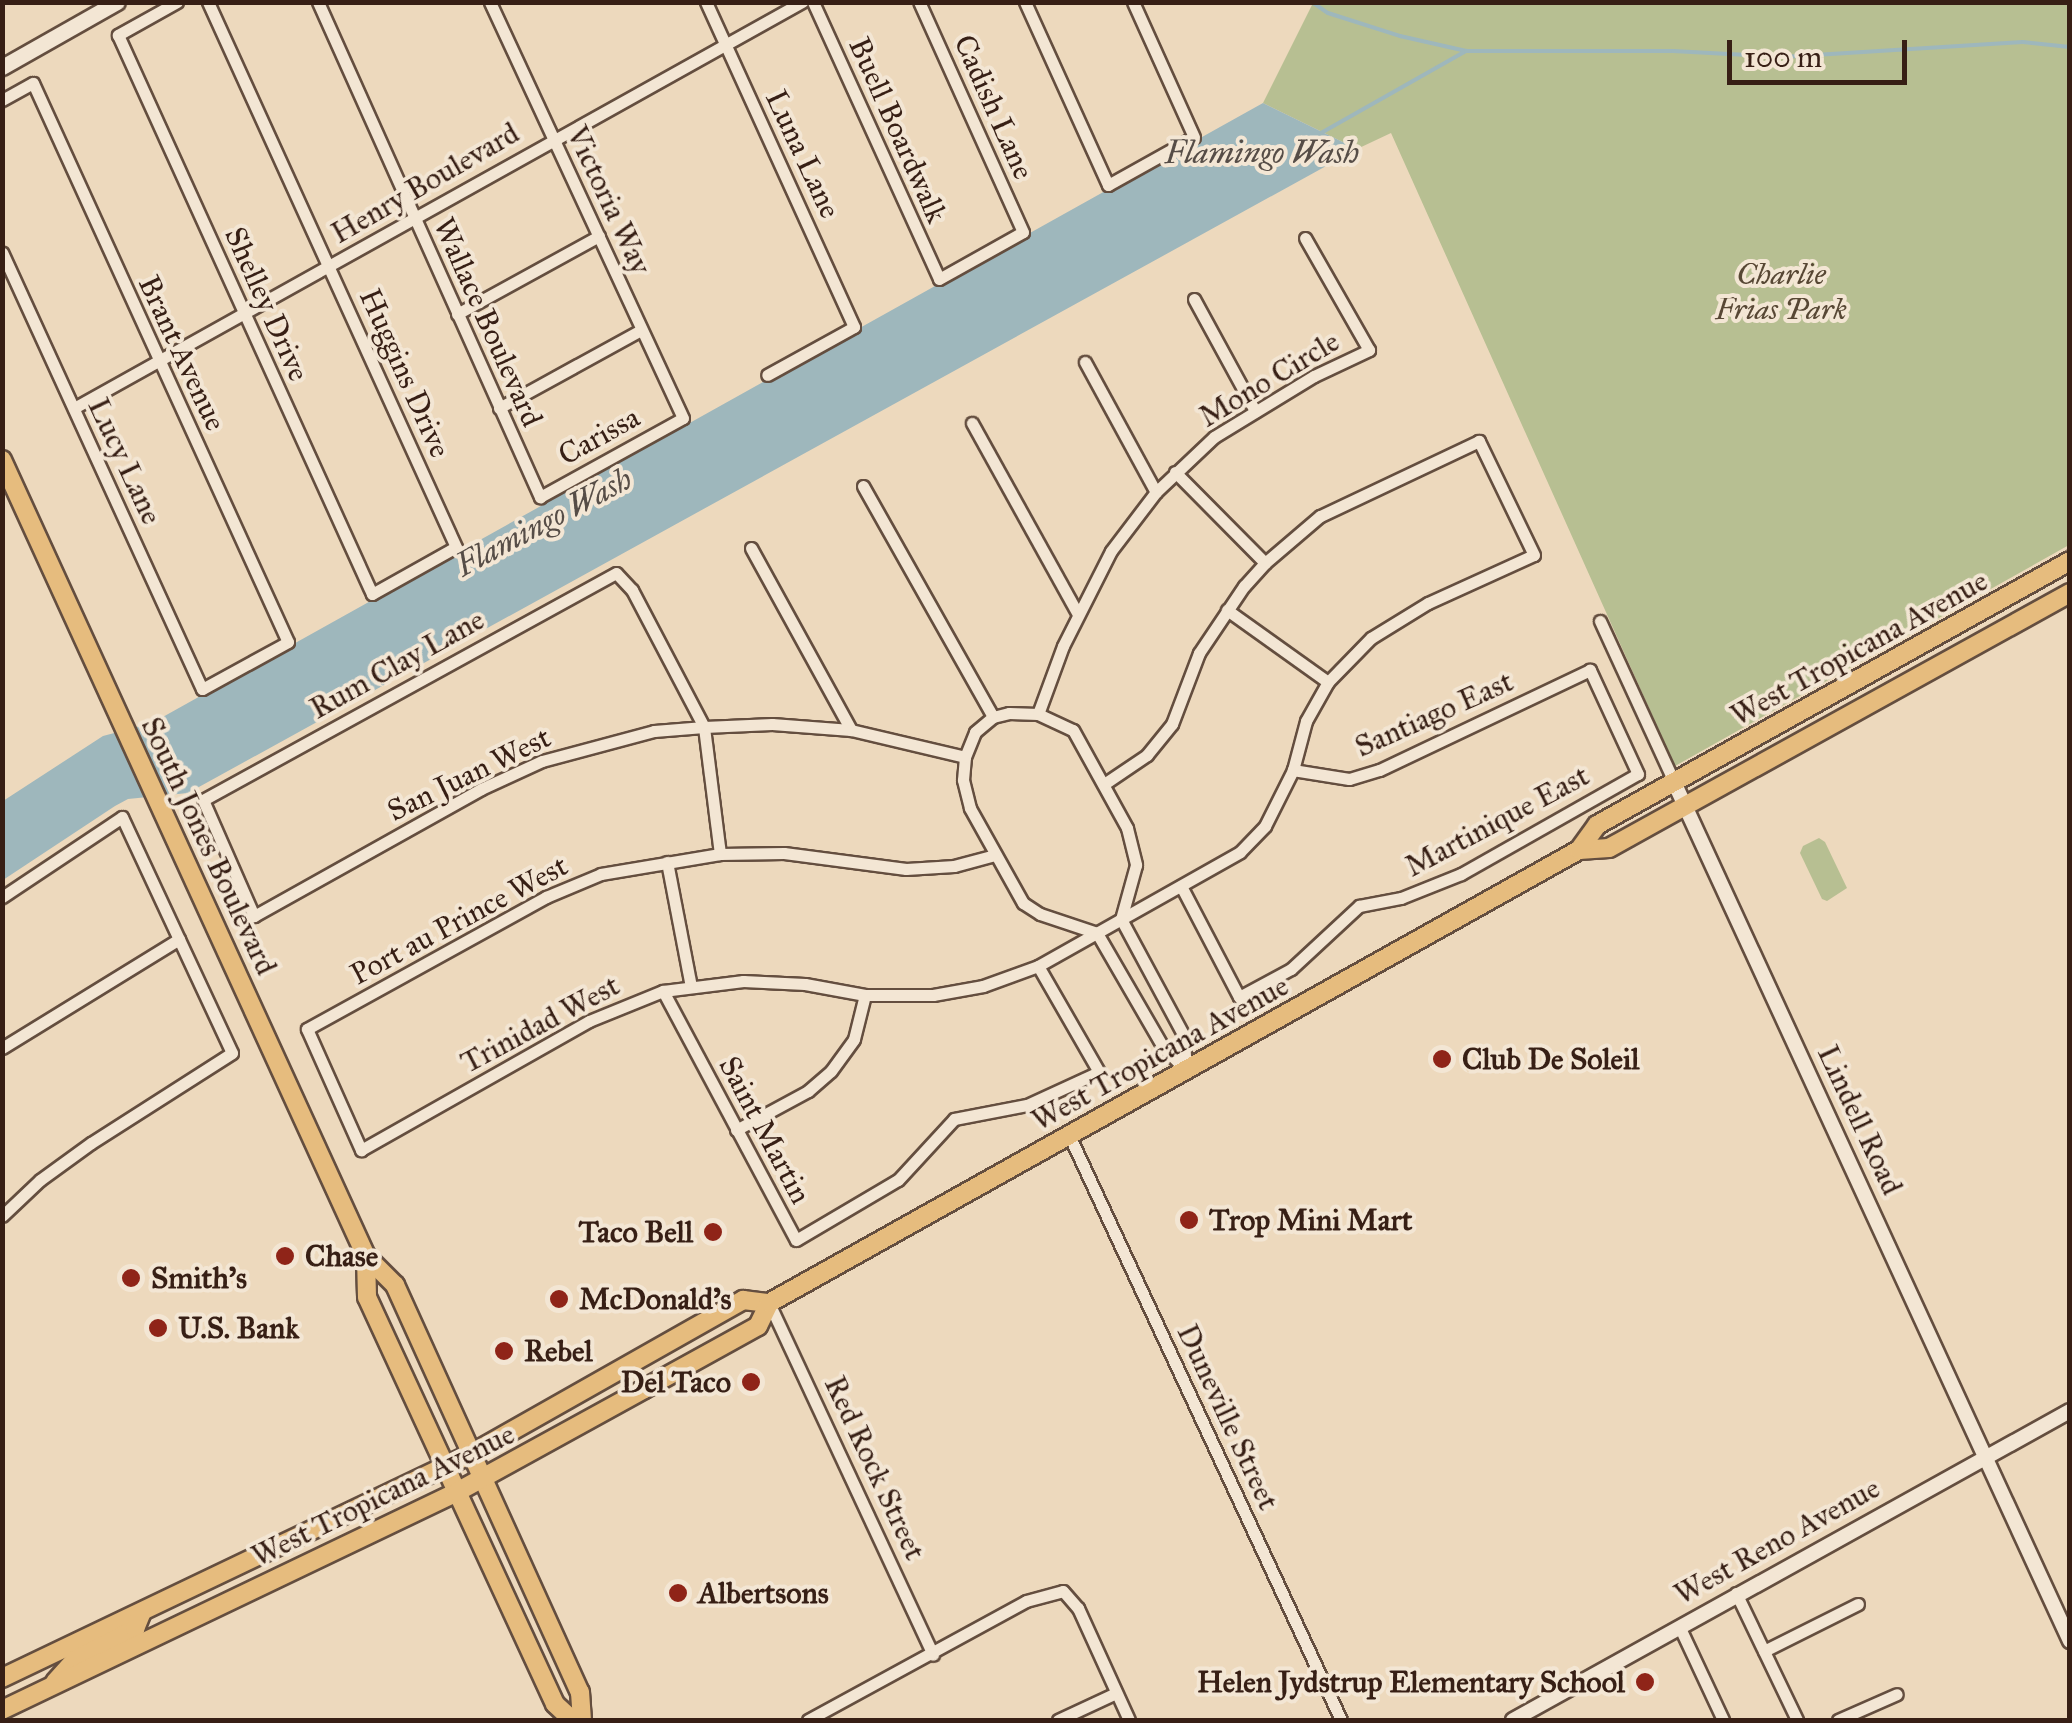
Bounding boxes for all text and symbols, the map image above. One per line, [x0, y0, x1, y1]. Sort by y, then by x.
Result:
scale bar [1732, 20, 1912, 82]
street label: Cadish Lane [946, 29, 1042, 185]
street label: Buell Boardwalk [841, 32, 955, 228]
text: 100 m [1744, 39, 1822, 75]
street label: Luna Lane [758, 84, 848, 224]
street label: Henry Boulevard [325, 115, 525, 251]
street label: Victoria Way [559, 120, 659, 280]
water label: Flamingo Wash [1165, 134, 1359, 172]
street label: Wallace Boulevard [426, 212, 550, 432]
street label: Shelley Drive [217, 221, 317, 387]
park label: Charlie Frias Park [1715, 256, 1847, 326]
street label: Brant Avenue [130, 270, 234, 436]
street label: Huggins Drive [352, 283, 458, 463]
street label: Mono Circle [1192, 323, 1346, 435]
street label: Lucy Lane [80, 392, 170, 530]
street label: Carissa [552, 399, 646, 473]
water label: Flamingo Wash [449, 460, 639, 586]
street label: West Tropicana Avenue [1724, 562, 1994, 734]
street label: Rum Clay Lane [304, 601, 490, 727]
street label: Santiago East [1349, 663, 1519, 765]
street label: South Jones Boulevard [134, 711, 284, 981]
street label: San Juan West [382, 719, 556, 829]
street label: Martinique East [1399, 757, 1595, 885]
street label: Port au Prince West [344, 848, 574, 992]
street label: Trinidad West [455, 967, 625, 1081]
street label: West Tropicana Avenue [1025, 967, 1295, 1139]
street label: Lindell Road [1810, 1040, 1910, 1200]
place label: Club De Soleil [1462, 1041, 1639, 1077]
marker: Club De Soleil [1431, 1048, 1453, 1070]
street label: Saint Martin [711, 1050, 819, 1210]
place label: Trop Mini Mart [1209, 1202, 1412, 1238]
marker: Trop Mini Mart [1178, 1209, 1200, 1231]
place label: Taco Bell [579, 1214, 693, 1250]
marker: Taco Bell [702, 1221, 724, 1243]
place label: Chase [305, 1238, 378, 1274]
marker: Chase [274, 1245, 296, 1267]
place label: Smith's [151, 1260, 247, 1296]
marker: Smith's [120, 1267, 142, 1289]
place label: McDonald's [579, 1281, 731, 1317]
marker: McDonald's [548, 1288, 570, 1310]
place label: U.S. Bank [178, 1310, 299, 1346]
marker: U.S. Bank [147, 1317, 169, 1339]
street label: Duneville Street [1169, 1318, 1287, 1516]
place label: Rebel [524, 1333, 593, 1369]
marker: Rebel [493, 1340, 515, 1362]
place label: Del Taco [621, 1364, 731, 1400]
street label: Red Rock Street [817, 1370, 933, 1566]
marker: Del Taco [740, 1371, 762, 1393]
street label: West Tropicana Avenue [246, 1416, 520, 1574]
street label: West Reno Avenue [1668, 1470, 1886, 1612]
place label: Albertsons [698, 1575, 829, 1611]
marker: Albertsons [667, 1582, 689, 1604]
place label: Helen Jydstrup Elementary School [1197, 1664, 1625, 1700]
marker: Helen Jydstrup Elementary School [1634, 1671, 1656, 1693]

